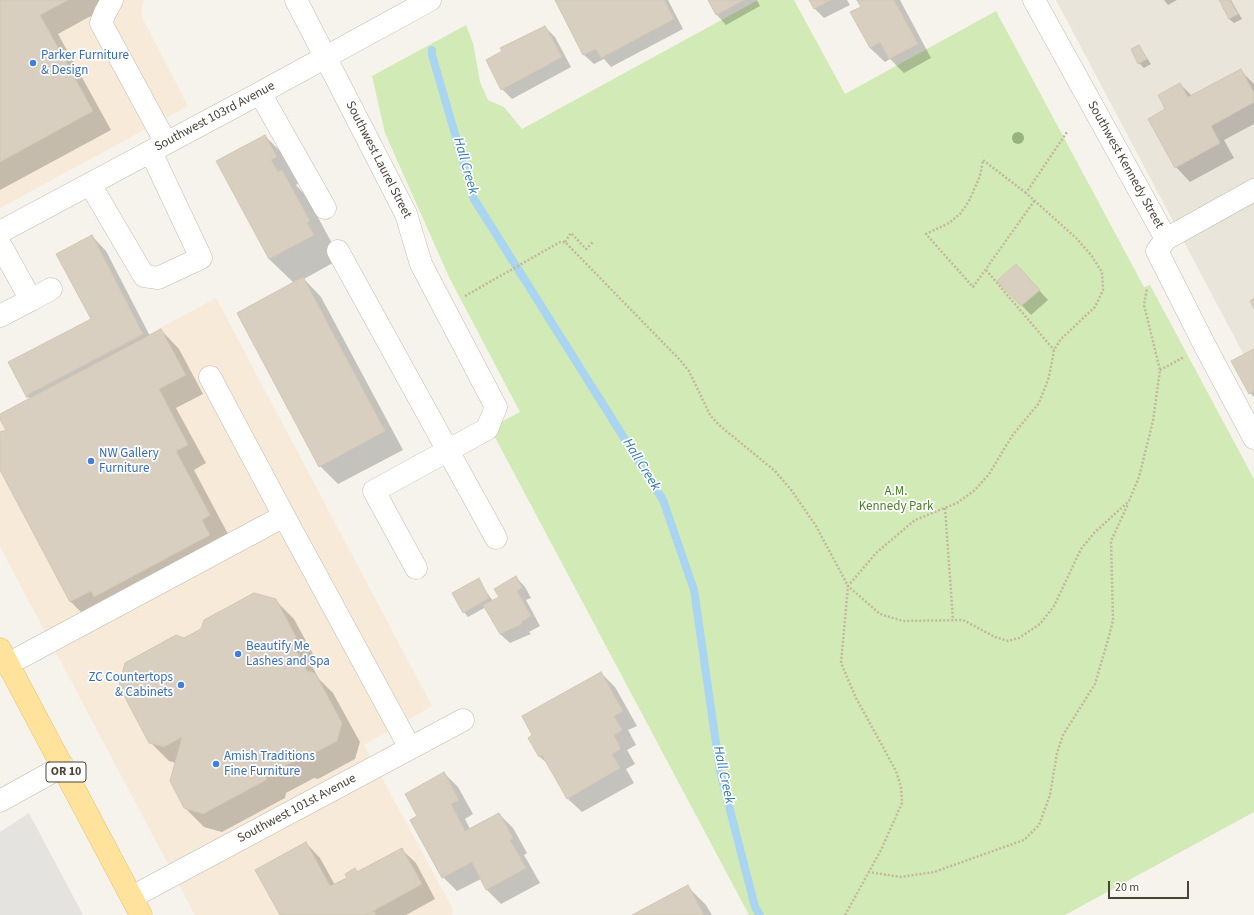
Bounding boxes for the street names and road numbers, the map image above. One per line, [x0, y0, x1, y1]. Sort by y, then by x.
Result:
street label: Southwest 103rd Avenue [152, 79, 278, 155]
street label: Southwest Kennedy Street [1083, 98, 1167, 232]
street label: Southwest Laurel Street [342, 99, 414, 221]
road number: OR 10 [46, 762, 86, 782]
street label: Southwest 101st Avenue [235, 771, 359, 847]

